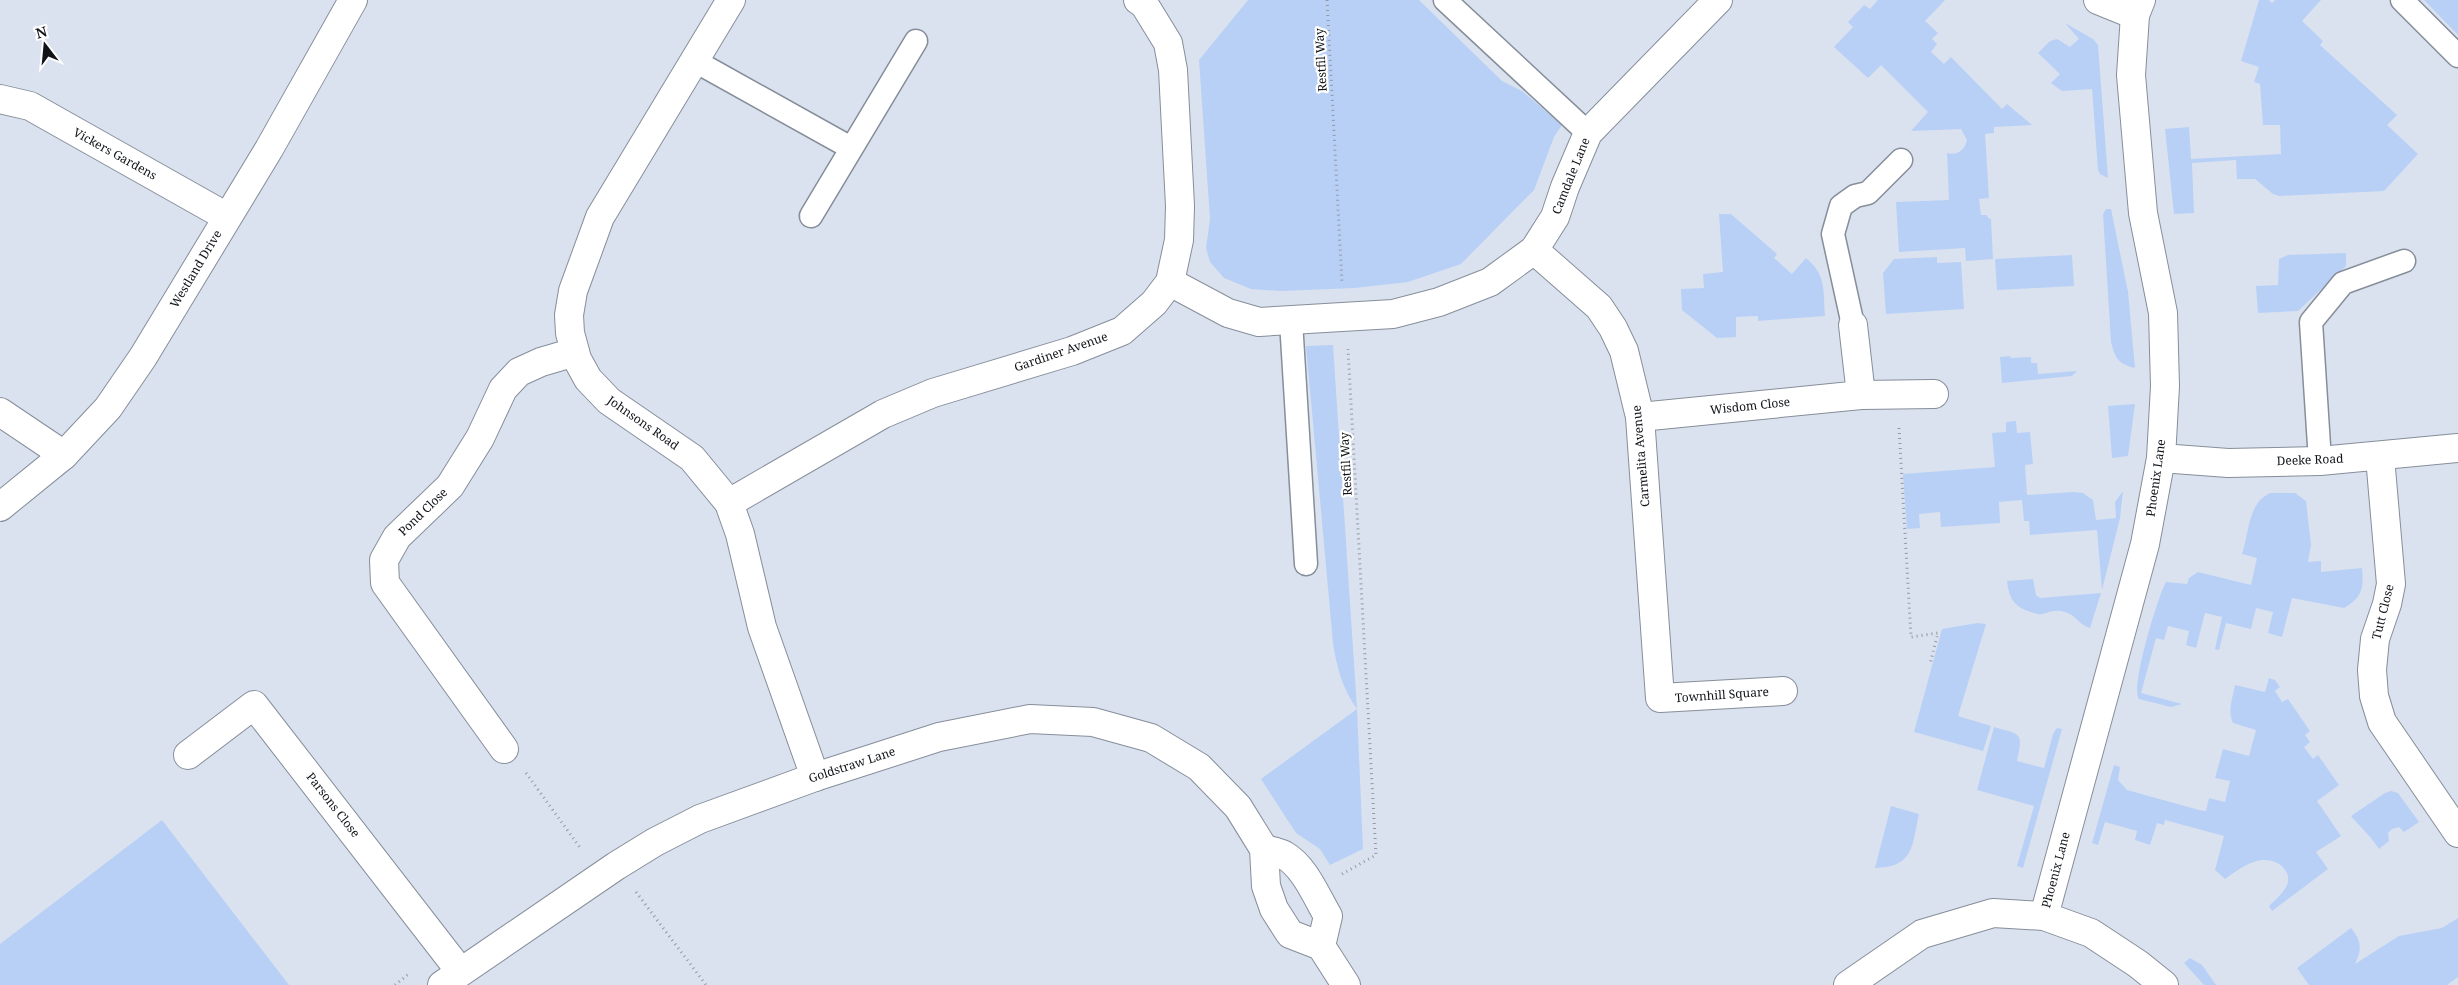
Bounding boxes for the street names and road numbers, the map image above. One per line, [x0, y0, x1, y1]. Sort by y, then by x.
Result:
street label: Restfil Way [1310, 28, 1331, 92]
street label: Vickers Gardens [70, 124, 160, 184]
street label: Camdale Lane [1547, 135, 1594, 217]
street label: Westland Drive [166, 227, 226, 311]
street label: Gardiner Avenue [1012, 328, 1110, 376]
street label: Johnsons Road [603, 391, 683, 454]
street label: Wisdom Close [1709, 393, 1791, 418]
street label: Carmelita Avenue [1628, 404, 1653, 508]
street label: Restfil Way [1335, 432, 1356, 496]
street label: Phoenix Lane [2142, 438, 2169, 518]
street label: Deeke Road [2276, 450, 2344, 469]
street label: Pond Close [394, 484, 451, 539]
street label: Tutt Close [2367, 582, 2398, 641]
street label: Townhill Square [1674, 683, 1770, 706]
street label: Goldstraw Lane [806, 742, 897, 787]
street label: Parsons Close [303, 769, 364, 841]
street label: Phoenix Lane [2037, 830, 2074, 910]

